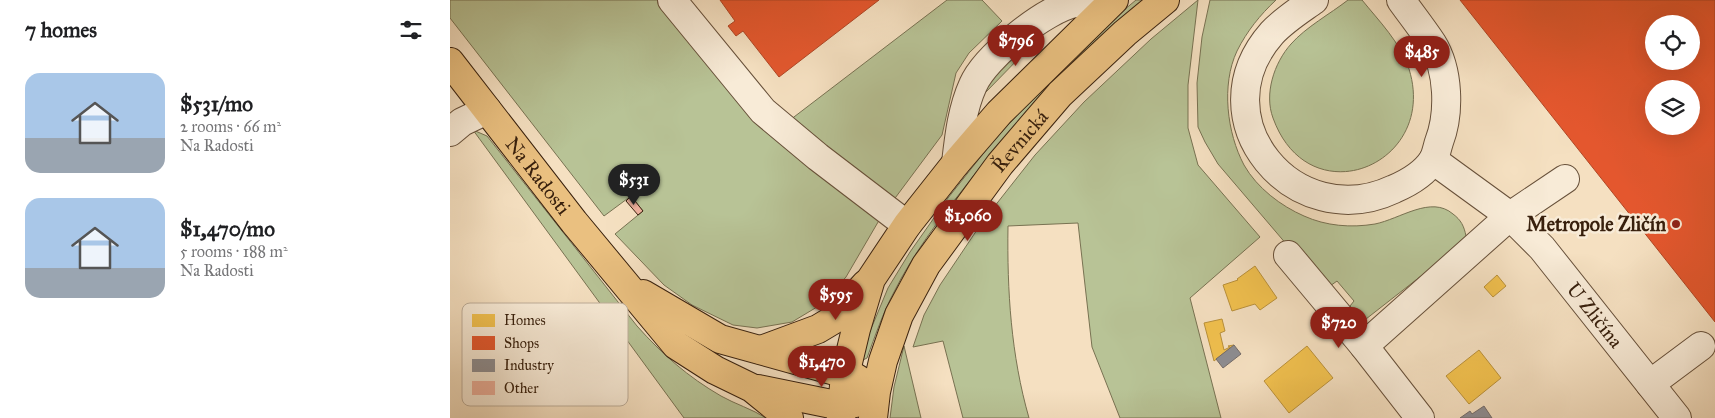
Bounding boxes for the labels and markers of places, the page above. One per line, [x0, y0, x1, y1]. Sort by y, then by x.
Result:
pin: $796 [986, 24, 1046, 67]
pin: $485 [1392, 36, 1452, 78]
pin: $531 [604, 164, 664, 206]
pin: $1,060 [927, 200, 1009, 242]
place label: Metropole Zličín [1526, 212, 1666, 237]
marker: Metropole Zličín [1670, 218, 1682, 230]
pin: $595 [806, 278, 866, 321]
pin: $720 [1309, 306, 1369, 349]
pin: $1,470 [781, 346, 863, 388]

